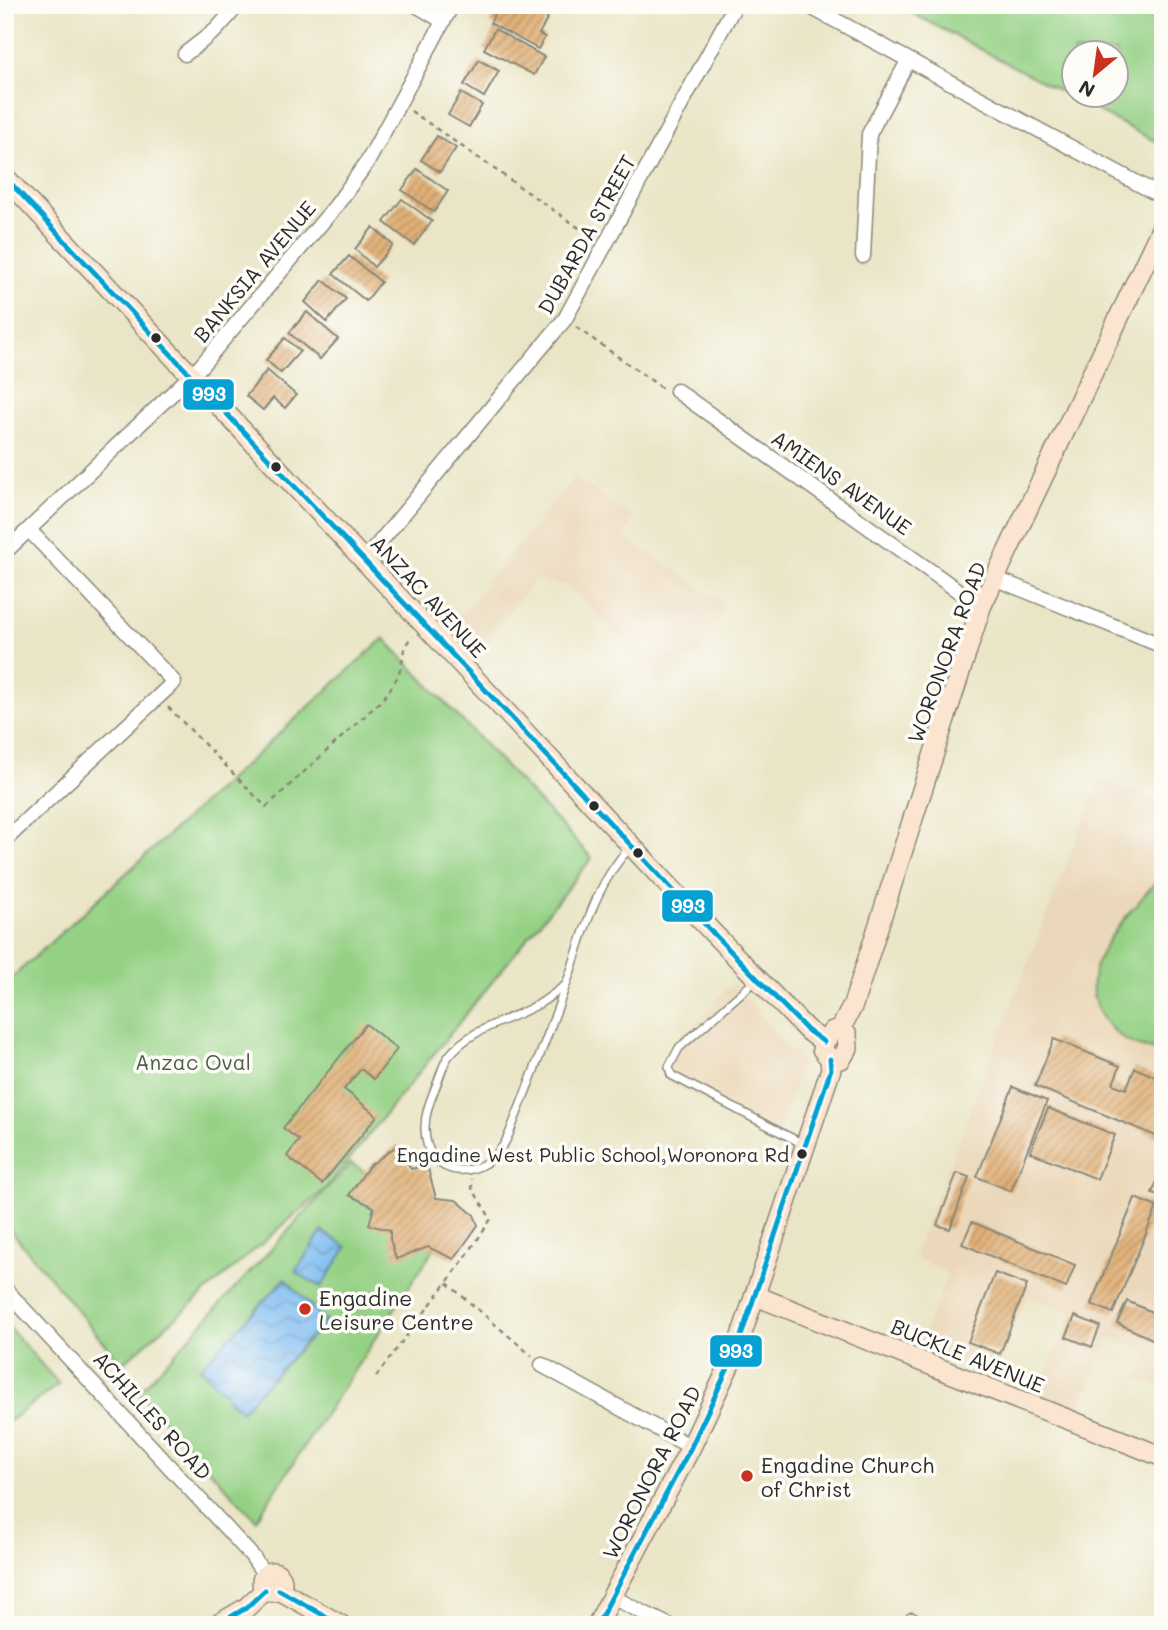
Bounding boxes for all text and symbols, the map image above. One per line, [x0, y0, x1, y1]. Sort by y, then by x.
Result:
north arrow [1060, 38, 1130, 108]
text: N [1074, 75, 1099, 104]
street label: DUBARDA STREET [531, 150, 641, 318]
street label: BANKSIA AVENUE [187, 195, 321, 347]
unlabelled marker [149, 331, 163, 345]
line badge: 993 [182, 378, 235, 411]
text: 993 [192, 381, 226, 406]
street label: AMIENS AVENUE [767, 424, 917, 540]
unlabelled marker [269, 460, 283, 474]
street label: ANZAC AVENUE [365, 529, 493, 663]
street label: WORONORA ROAD [901, 558, 991, 746]
unlabelled marker [587, 799, 601, 813]
unlabelled marker [631, 846, 645, 860]
line badge: 993 [661, 889, 714, 923]
text: 993 [671, 893, 705, 918]
park label: Anzac Oval [135, 1048, 251, 1075]
place label: Engadine West Public School,Woronora Rd [397, 1142, 789, 1167]
marker: Engadine West Public School,Woronora Rd [795, 1147, 809, 1161]
place label: Engadine Leisure Centre [319, 1284, 474, 1335]
marker: Engadine Leisure Centre [297, 1301, 313, 1317]
street label: BUCKLE AVENUE [887, 1312, 1049, 1398]
line badge: 993 [709, 1334, 763, 1368]
text: 993 [719, 1338, 753, 1363]
street label: ACHILLES ROAD [88, 1345, 218, 1485]
street label: WORONORA ROAD [596, 1381, 706, 1563]
place label: Engadine Church of Christ [761, 1451, 934, 1502]
marker: Engadine Church of Christ [739, 1468, 755, 1484]

